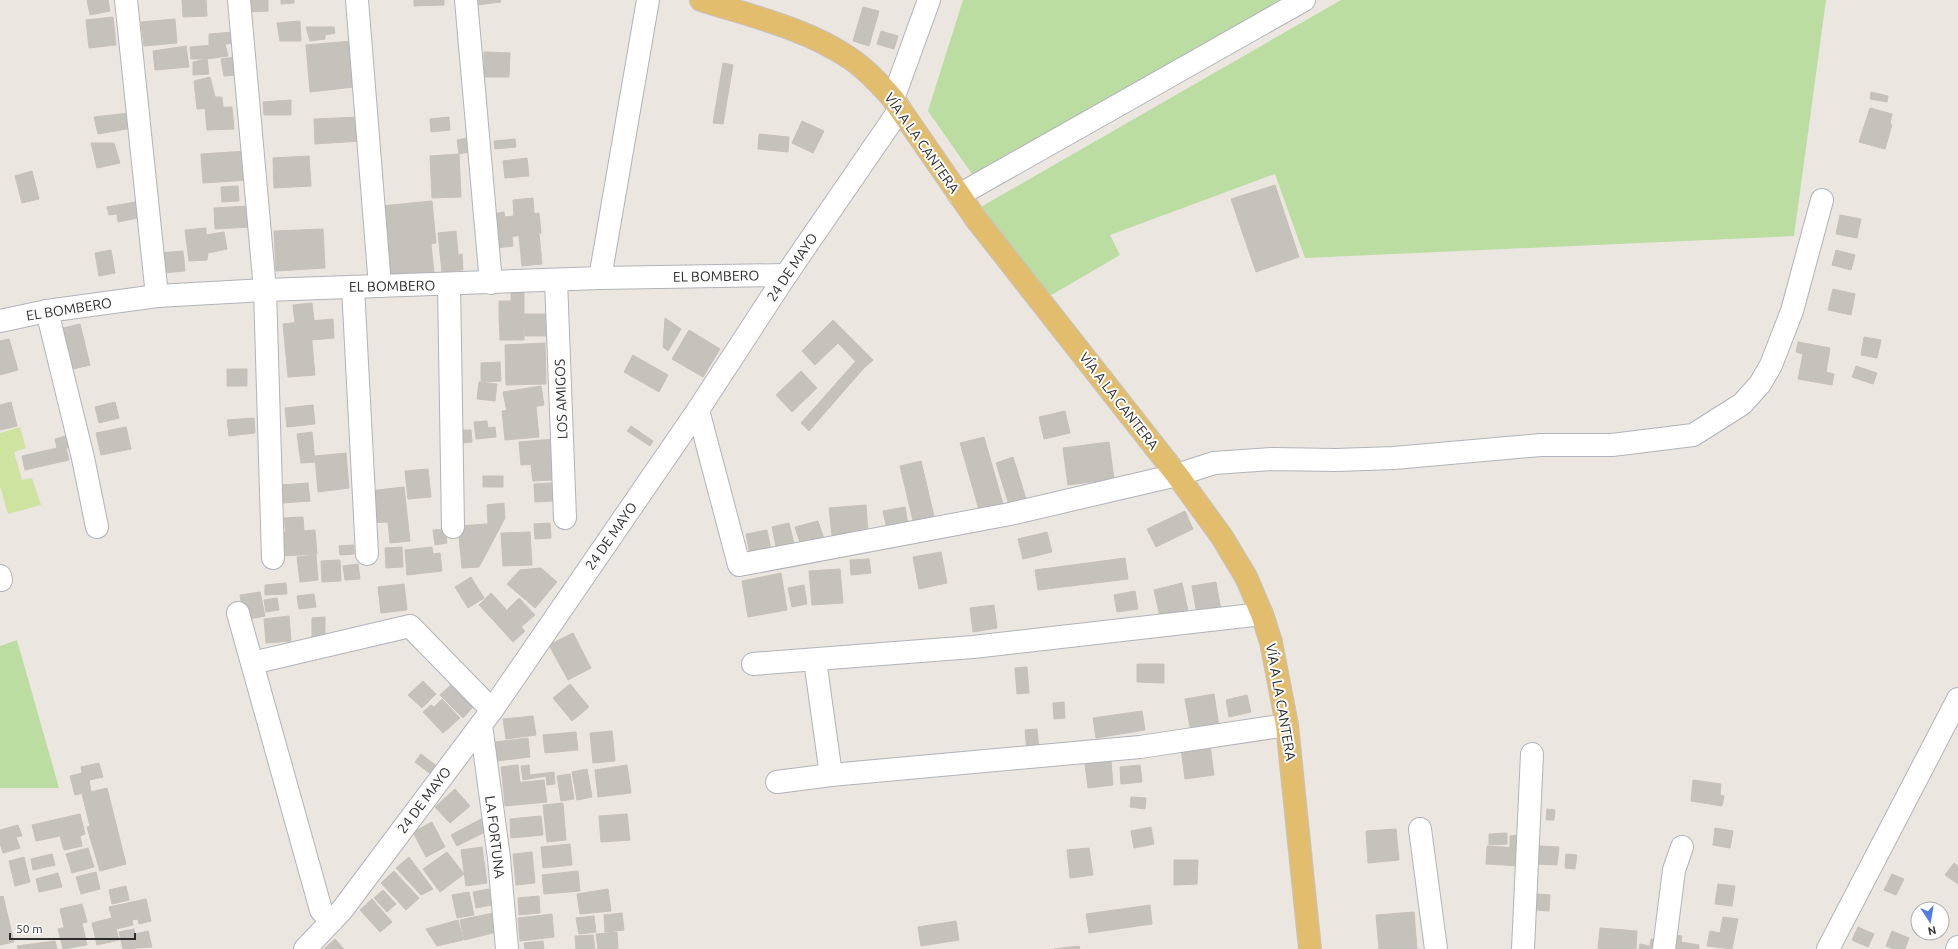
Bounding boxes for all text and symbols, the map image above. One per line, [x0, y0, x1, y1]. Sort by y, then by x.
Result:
street label: VÍA A LA CANTERA [881, 89, 963, 196]
street label: 24 DE MAYO [763, 230, 821, 304]
street label: EL BOMBERO [673, 267, 759, 285]
street label: EL BOMBERO [349, 277, 435, 295]
street label: EL BOMBERO [25, 294, 113, 324]
street label: VÍA A LA CANTERA [1076, 349, 1163, 453]
street label: LOS AMIGOS [552, 359, 570, 439]
street label: 24 DE MAYO [582, 499, 640, 573]
street label: VÍA A LA CANTERA [1263, 642, 1300, 762]
street label: 24 DE MAYO [394, 764, 454, 836]
street label: LA FORTUNA [482, 795, 508, 879]
north arrow [1910, 901, 1950, 941]
scale bar [10, 915, 135, 941]
text: 50 m [16, 922, 43, 935]
text: N [1927, 924, 1937, 938]

